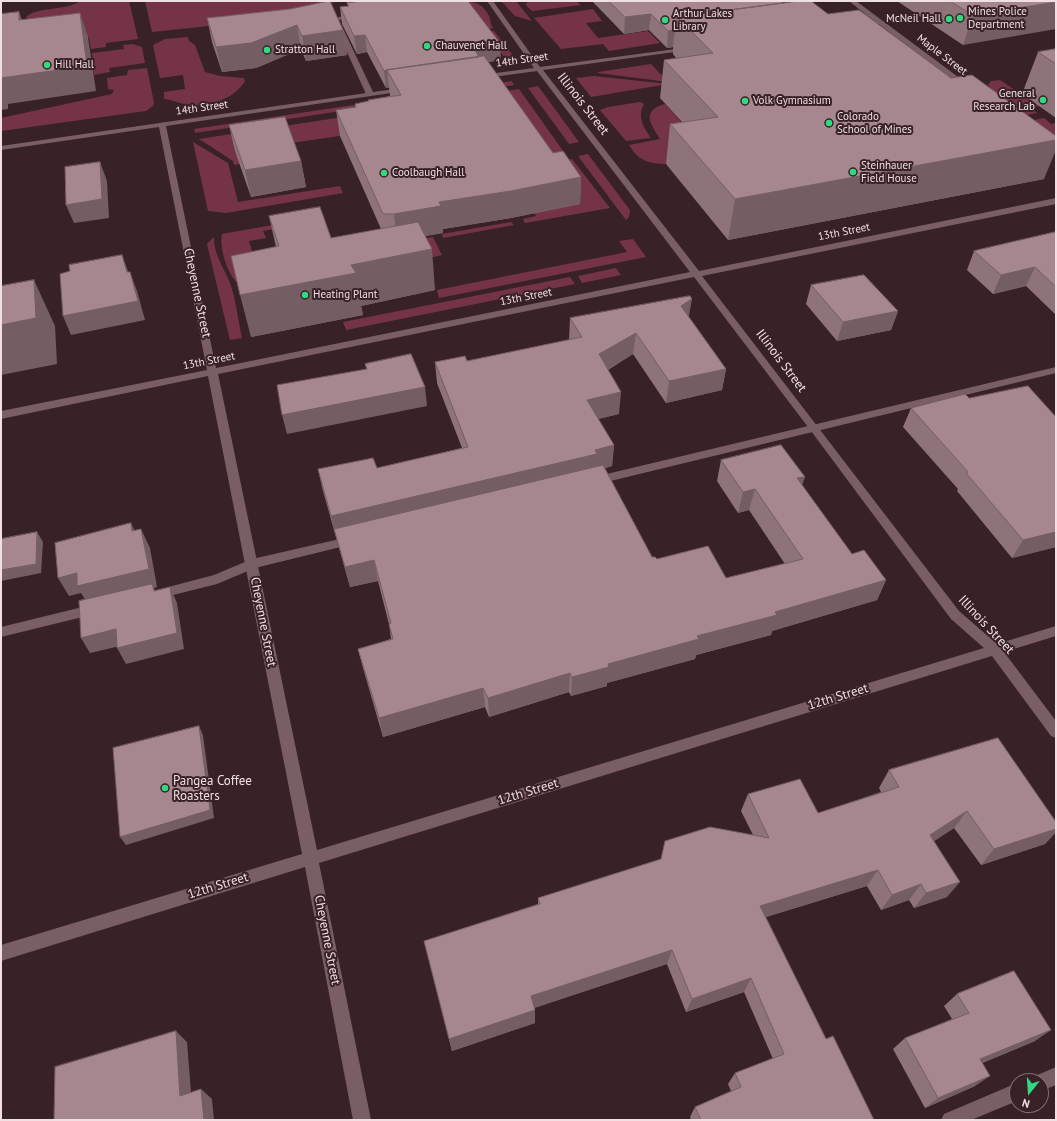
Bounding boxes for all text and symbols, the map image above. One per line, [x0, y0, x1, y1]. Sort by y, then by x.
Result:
place label: Mines Police Department [968, 5, 1027, 31]
place label: Arthur Lakes Library [673, 7, 732, 33]
place label: McNeil Hall [886, 12, 941, 26]
marker: Mines Police Department [955, 13, 965, 23]
marker: McNeil Hall [944, 14, 954, 24]
marker: Arthur Lakes Library [660, 15, 670, 25]
street label: Maple Street [914, 32, 970, 78]
place label: Chauvenet Hall [435, 39, 507, 53]
marker: Chauvenet Hall [422, 41, 432, 51]
place label: Stratton Hall [275, 43, 335, 57]
marker: Stratton Hall [262, 45, 272, 55]
street label: 14th Street [495, 50, 549, 70]
place label: Hill Hall [55, 58, 94, 72]
marker: Hill Hall [42, 60, 52, 70]
street label: Illinois Street [554, 70, 612, 138]
place label: General Research Lab [973, 87, 1035, 113]
place label: Volk Gymnasium [753, 94, 831, 108]
marker: General Research Lab [1038, 95, 1048, 105]
marker: Volk Gymnasium [740, 96, 750, 106]
street label: 14th Street [175, 98, 229, 118]
place label: Colorado School of Mines [837, 110, 912, 136]
marker: Colorado School of Mines [824, 118, 834, 128]
place label: Steinhauer Field House [861, 159, 917, 185]
place label: Coolbaugh Hall [392, 166, 464, 180]
marker: Steinhauer Field House [848, 167, 858, 177]
marker: Coolbaugh Hall [379, 168, 389, 178]
street label: 13th Street [817, 220, 871, 244]
street label: Cheyenne Street [180, 247, 214, 339]
street label: 13th Street [499, 285, 553, 309]
place label: Heating Plant [313, 288, 378, 302]
marker: Heating Plant [300, 290, 310, 300]
street label: Illinois Street [752, 327, 810, 395]
street label: 13th Street [182, 349, 236, 373]
street label: Cheyenne Street [247, 576, 279, 668]
street label: Illinois Street [955, 592, 1017, 658]
street label: 12th Street [806, 680, 870, 714]
place label: Pangea Coffee Roasters [173, 773, 252, 804]
street label: 12th Street [496, 775, 560, 809]
marker: Pangea Coffee Roasters [160, 783, 170, 793]
street label: 12th Street [186, 869, 250, 903]
street label: Cheyenne Street [311, 894, 343, 986]
north arrow [1009, 1073, 1049, 1113]
text: N [1020, 1096, 1031, 1111]

